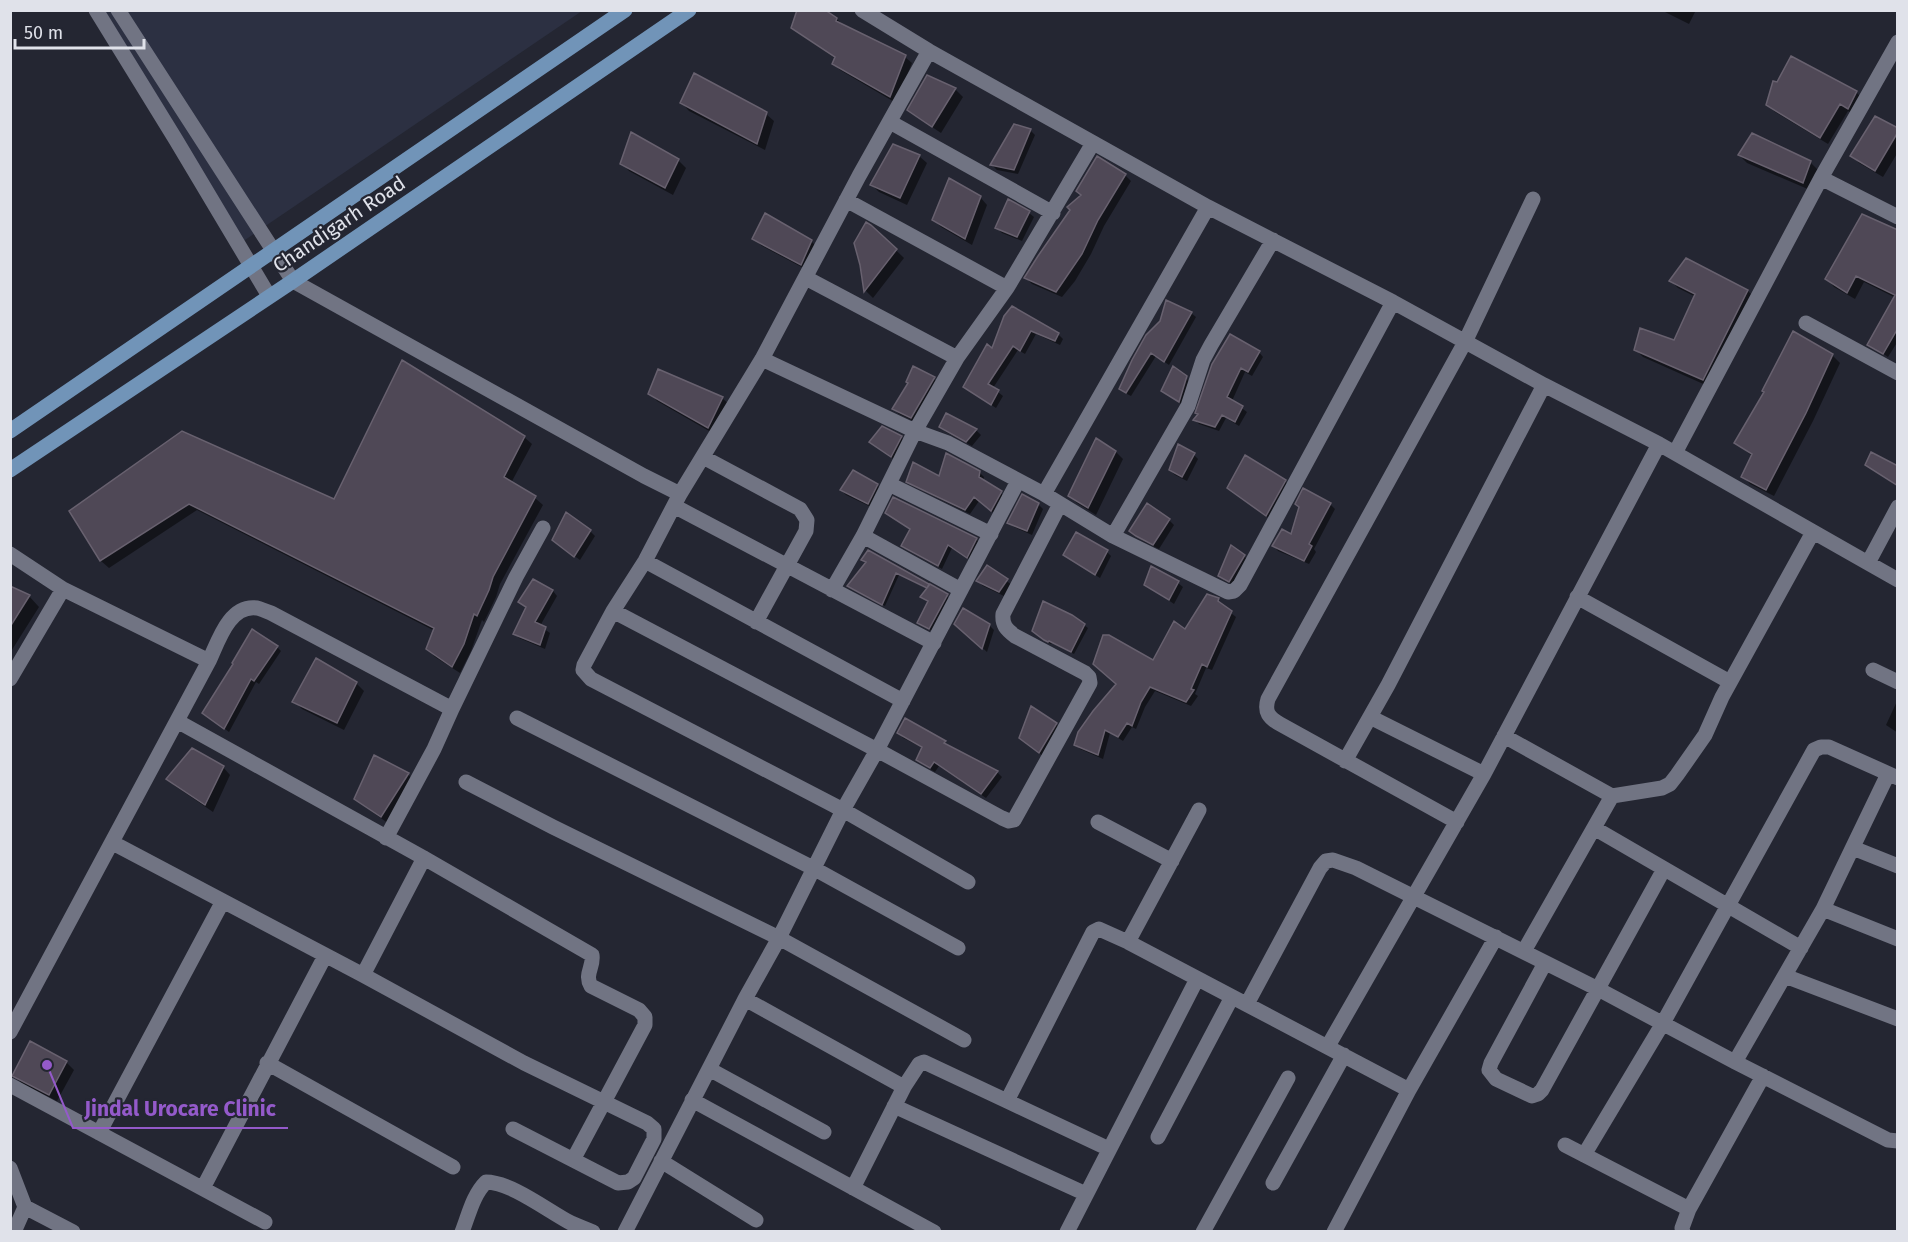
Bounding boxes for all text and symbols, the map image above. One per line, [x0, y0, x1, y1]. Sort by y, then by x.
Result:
scale bar [15, 12, 144, 50]
text: 50 m [24, 22, 63, 44]
street label: Chandigarh Road [268, 171, 410, 277]
callout: Jindal Urocare Clinic [73, 1089, 288, 1128]
text: Jindal Urocare Clinic [83, 1096, 276, 1122]

